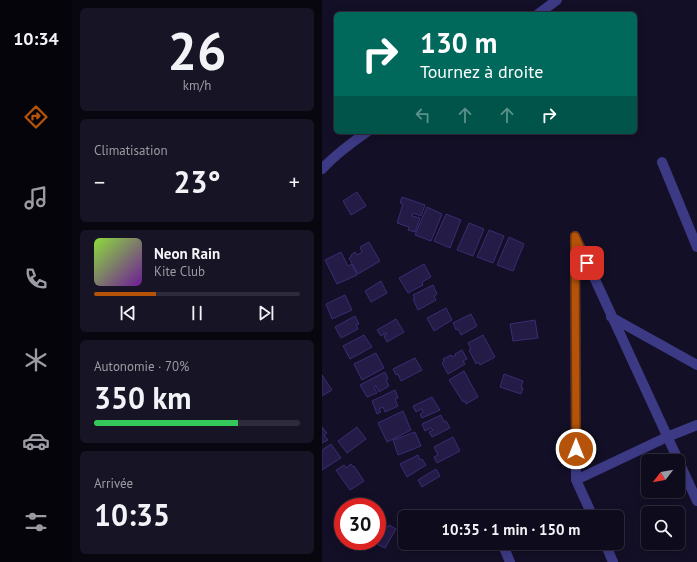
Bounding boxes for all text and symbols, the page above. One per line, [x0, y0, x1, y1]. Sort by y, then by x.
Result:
text: 26 [168, 17, 226, 84]
text: 130 m [420, 24, 497, 61]
text: 10:34 [13, 27, 59, 50]
icon: right [354, 28, 406, 80]
text: Tournez à droite [420, 60, 543, 83]
text: km/h [183, 77, 211, 94]
icon: directions [22, 103, 50, 131]
icon: left [412, 104, 434, 126]
icon: ahead [454, 104, 476, 126]
icon: ahead [496, 104, 518, 126]
icon: right [538, 104, 560, 126]
text: Climatisation [94, 142, 168, 159]
text: 23° [173, 162, 221, 201]
text: − [94, 168, 105, 196]
text: + [289, 168, 300, 196]
icon: music [22, 184, 50, 212]
text: Neon Rain [154, 244, 220, 263]
pin [570, 246, 604, 280]
icon: arrive [576, 252, 598, 274]
text: Kite Club [154, 263, 205, 280]
icon: phone [22, 265, 50, 293]
icon: previous [117, 302, 139, 324]
icon: pause [186, 302, 208, 324]
icon: next [255, 302, 277, 324]
icon: climate [22, 346, 50, 374]
text: Autonomie · 70% [94, 358, 189, 375]
text: 350 km [94, 378, 192, 417]
icon: car [22, 427, 50, 455]
position arrow [555, 428, 597, 470]
north arrow [641, 454, 685, 498]
map controls [641, 454, 685, 550]
text: Arrivée [94, 475, 133, 492]
text: 10:35 [94, 495, 170, 534]
speed limit sign: 30 [334, 498, 386, 550]
button: search [641, 506, 685, 550]
icon: filters [22, 508, 50, 536]
text: 10:35 · 1 min · 150 m [442, 520, 580, 539]

